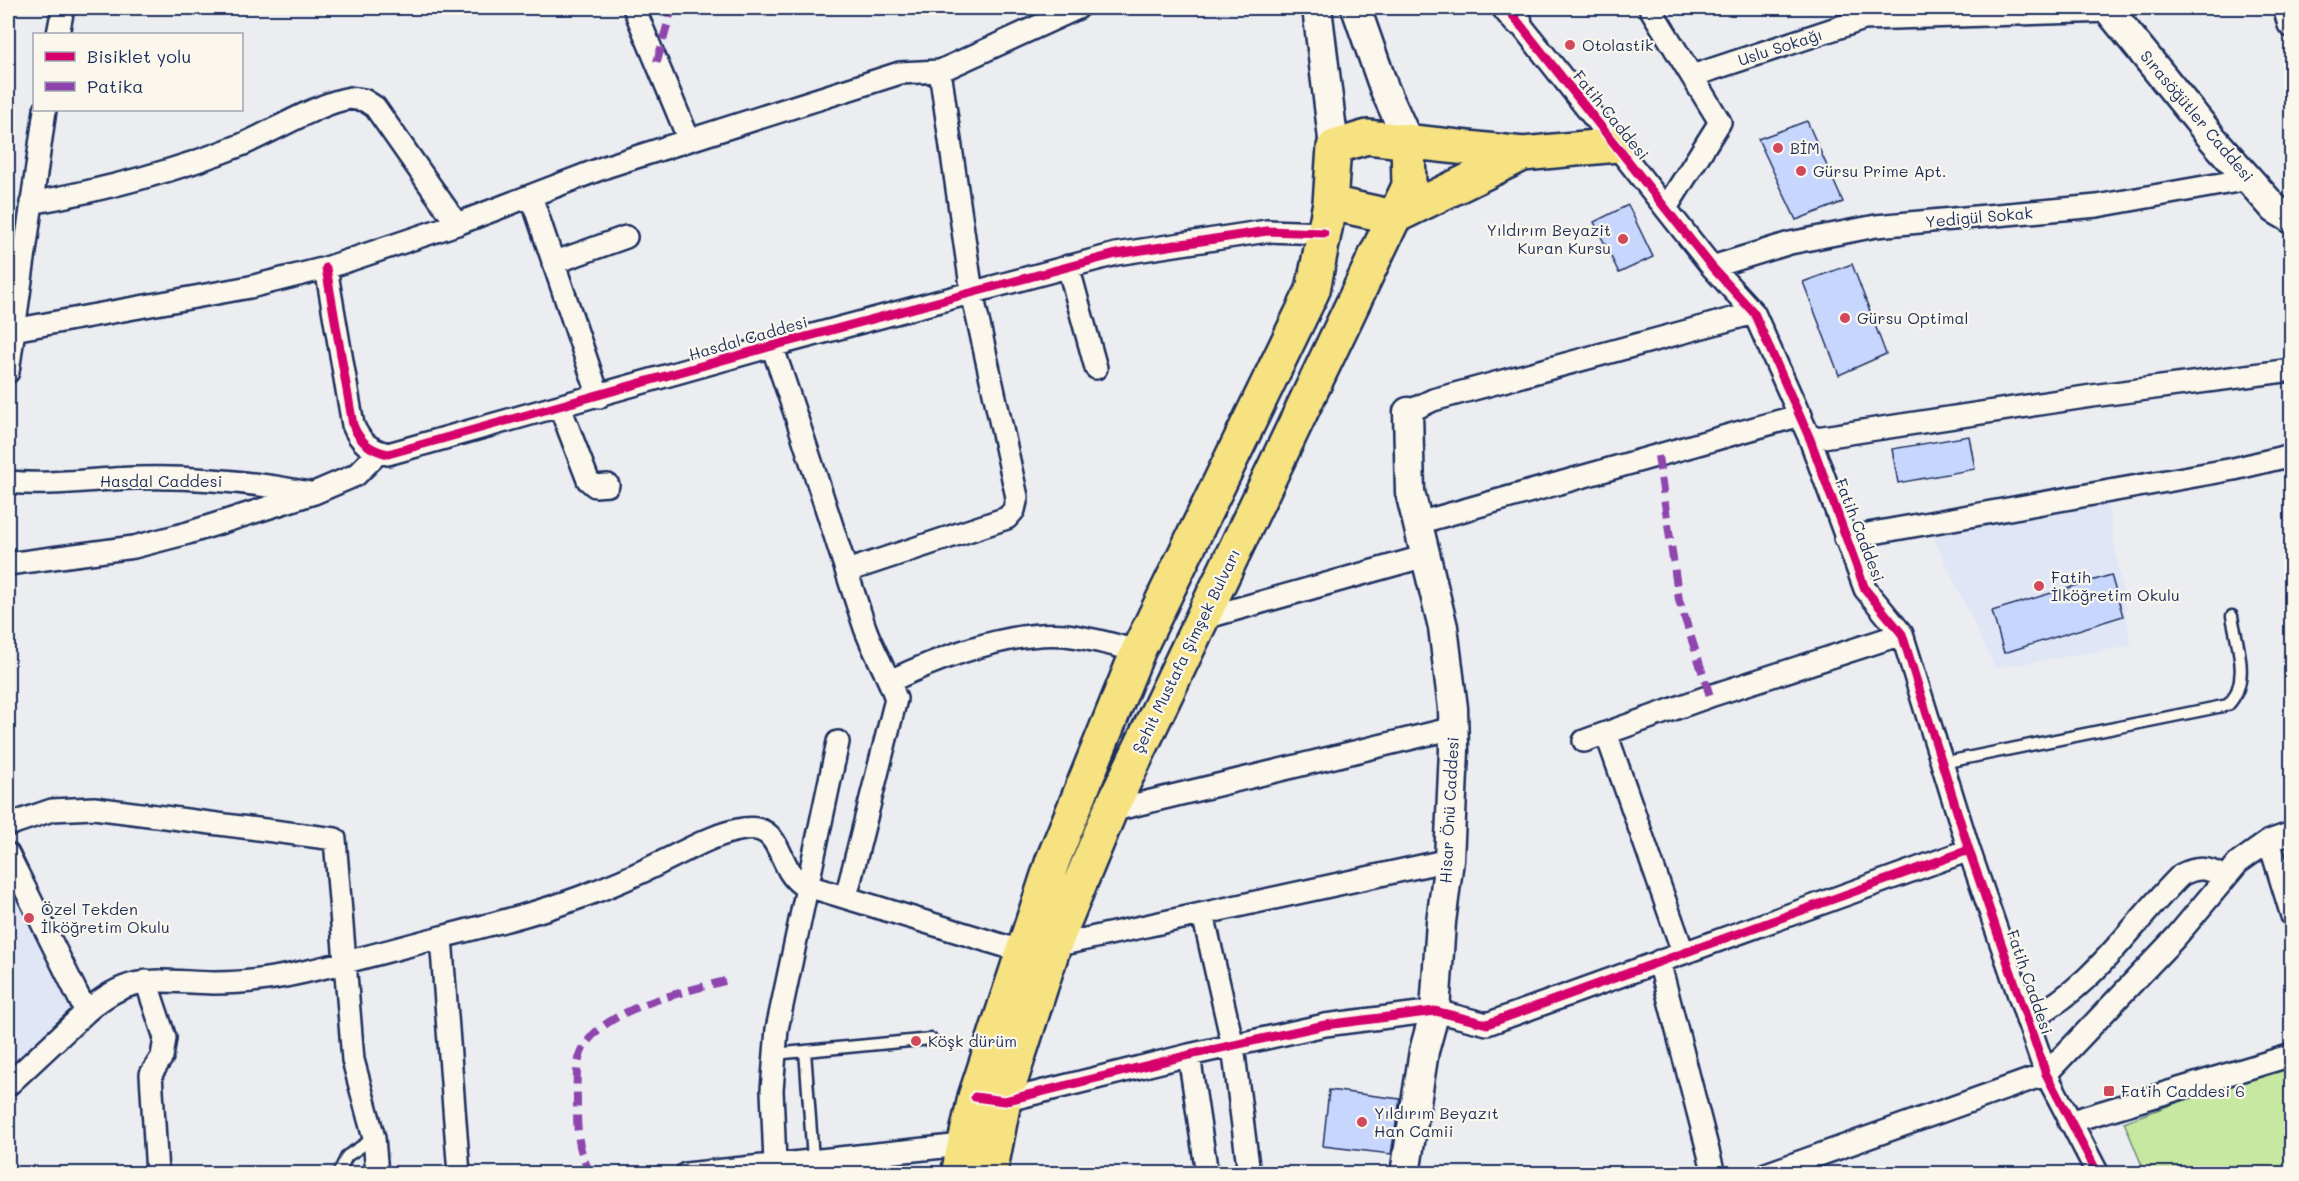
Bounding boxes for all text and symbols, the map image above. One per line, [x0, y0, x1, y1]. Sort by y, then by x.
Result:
street label: Uslu Sokağı [1735, 23, 1825, 70]
legend [33, 33, 243, 111]
place label: Otolastik [1582, 34, 1653, 55]
marker: Otolastik [1563, 38, 1577, 52]
text: Bisiklet yolu [87, 44, 191, 68]
street label: Sırasöğütler Caddesi [2136, 45, 2259, 186]
street label: Fatih Caddesi [1569, 66, 1654, 164]
text: Patika [87, 74, 143, 98]
place label: BİM [1790, 137, 1820, 158]
marker: BİM [1771, 141, 1785, 155]
place label: Gürsu Prime Apt. [1813, 160, 1947, 181]
marker: Gürsu Prime Apt. [1794, 164, 1808, 178]
street label: Yedigül Sokak [1924, 201, 2034, 232]
place label: Yıldırım Beyazit Kuran Kursu [1486, 219, 1611, 258]
marker: Yıldırım Beyazit Kuran Kursu [1616, 232, 1630, 246]
place label: Gürsu Optimal [1857, 307, 1969, 328]
street label: Hasdal Caddesi [686, 311, 810, 365]
marker: Gürsu Optimal [1838, 311, 1852, 325]
street label: Hasdal Caddesi [100, 470, 222, 491]
street label: Fatih Caddesi [1831, 475, 1890, 585]
street label: Şehit Mustafa Şimşek Bulvarı [1127, 545, 1244, 757]
place label: Fatih İlköğretim Okulu [2051, 566, 2180, 605]
marker: Fatih İlköğretim Okulu [2032, 579, 2046, 593]
street label: Hisar Önü Caddesi [1434, 736, 1463, 884]
place label: Özel Tekden İlköğretim Okulu [41, 898, 170, 937]
marker: Özel Tekden İlköğretim Okulu [22, 911, 36, 925]
street label: Fatih Caddesi [2003, 927, 2058, 1037]
place label: Köşk dürüm [928, 1030, 1017, 1051]
marker: Köşk dürüm [909, 1034, 923, 1048]
place label: Fatih Caddesi 6 [2121, 1080, 2245, 1101]
marker: Fatih Caddesi 6 [2102, 1084, 2116, 1098]
place label: Yıldırım Beyazıt Han Camii [1374, 1102, 1499, 1141]
marker: Yıldırım Beyazıt Han Camii [1355, 1115, 1369, 1129]

